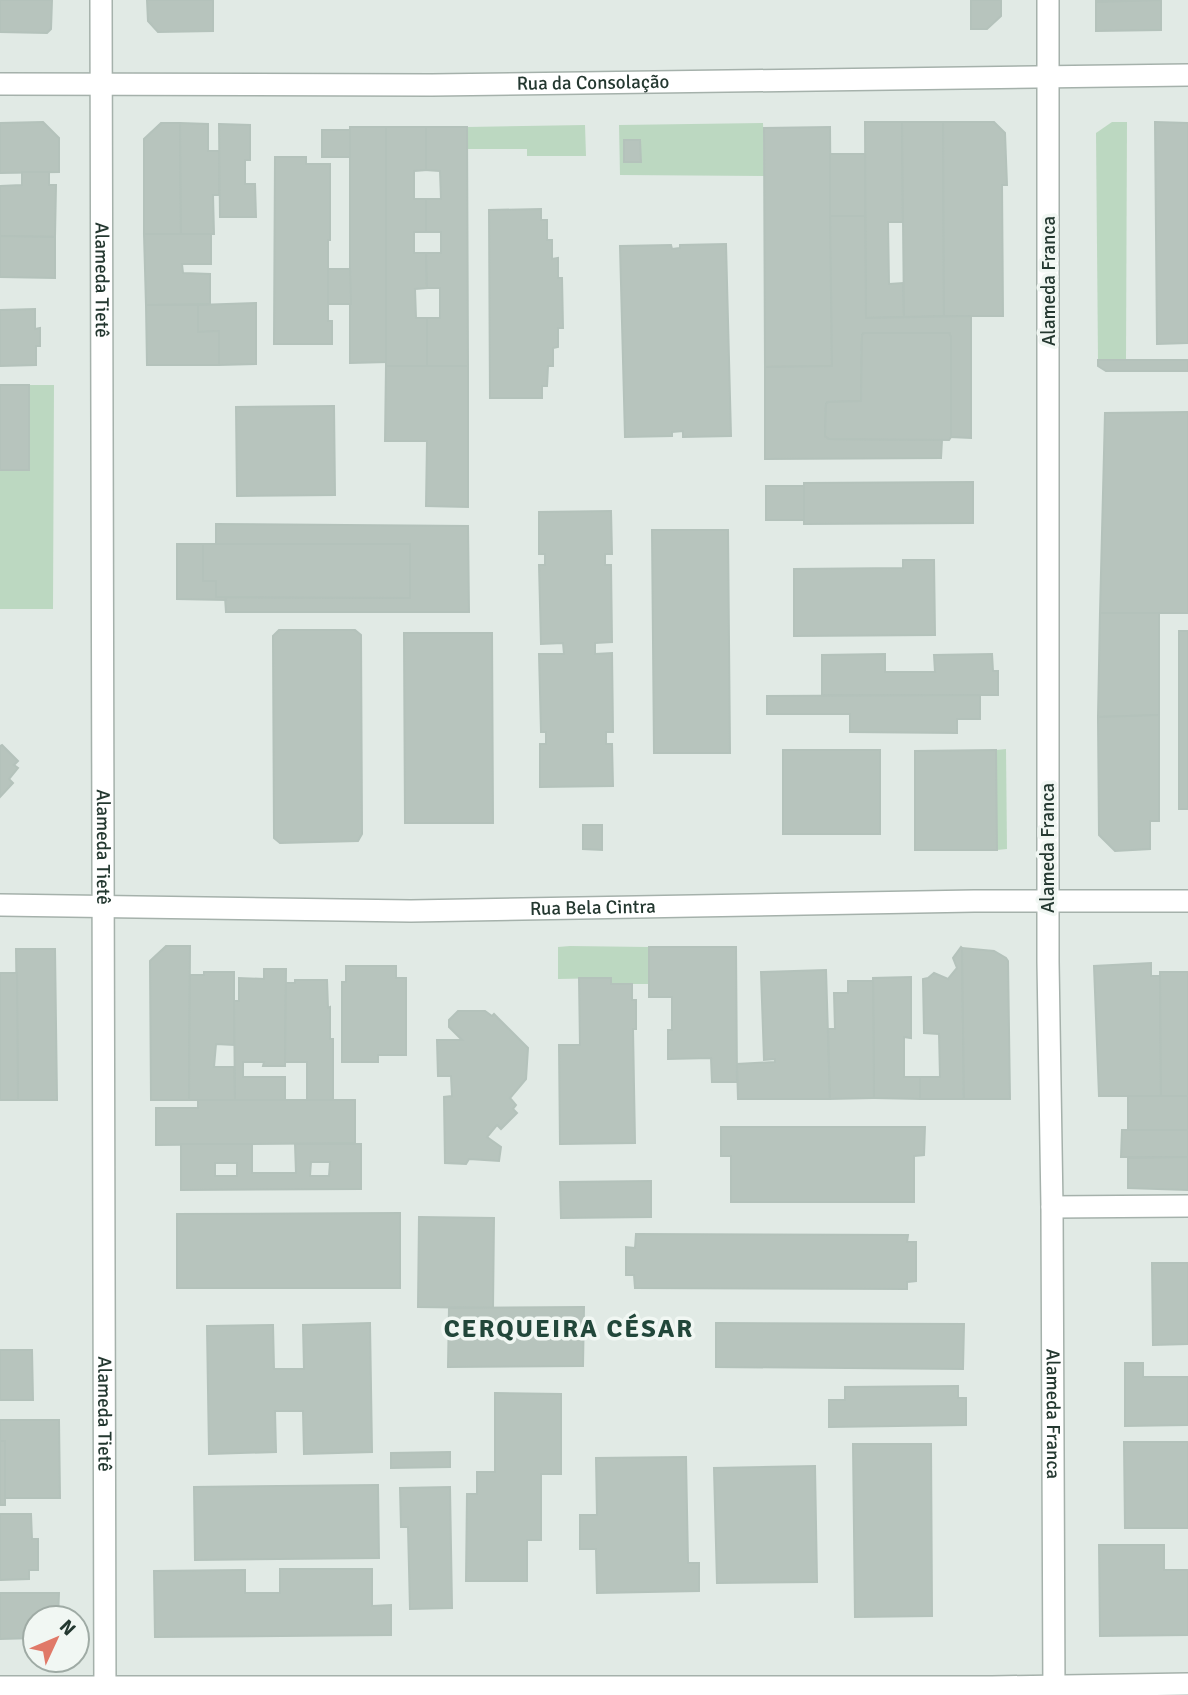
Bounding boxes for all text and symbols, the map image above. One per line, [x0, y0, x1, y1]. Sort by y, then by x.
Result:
street label: Rua da Consolação [517, 70, 670, 96]
street label: Alameda Franca [1037, 216, 1061, 346]
street label: Alameda Tietê [90, 222, 114, 338]
street label: Alameda Franca [1036, 783, 1060, 913]
street label: Alameda Tietê [91, 789, 115, 905]
street label: Rua Bela Cintra [530, 895, 656, 921]
district label: CERQUEIRA CÉSAR [444, 1313, 694, 1345]
street label: Alameda Franca [1041, 1349, 1065, 1479]
street label: Alameda Tietê [92, 1356, 116, 1472]
north arrow [21, 1604, 91, 1674]
text: N [54, 1615, 81, 1641]

